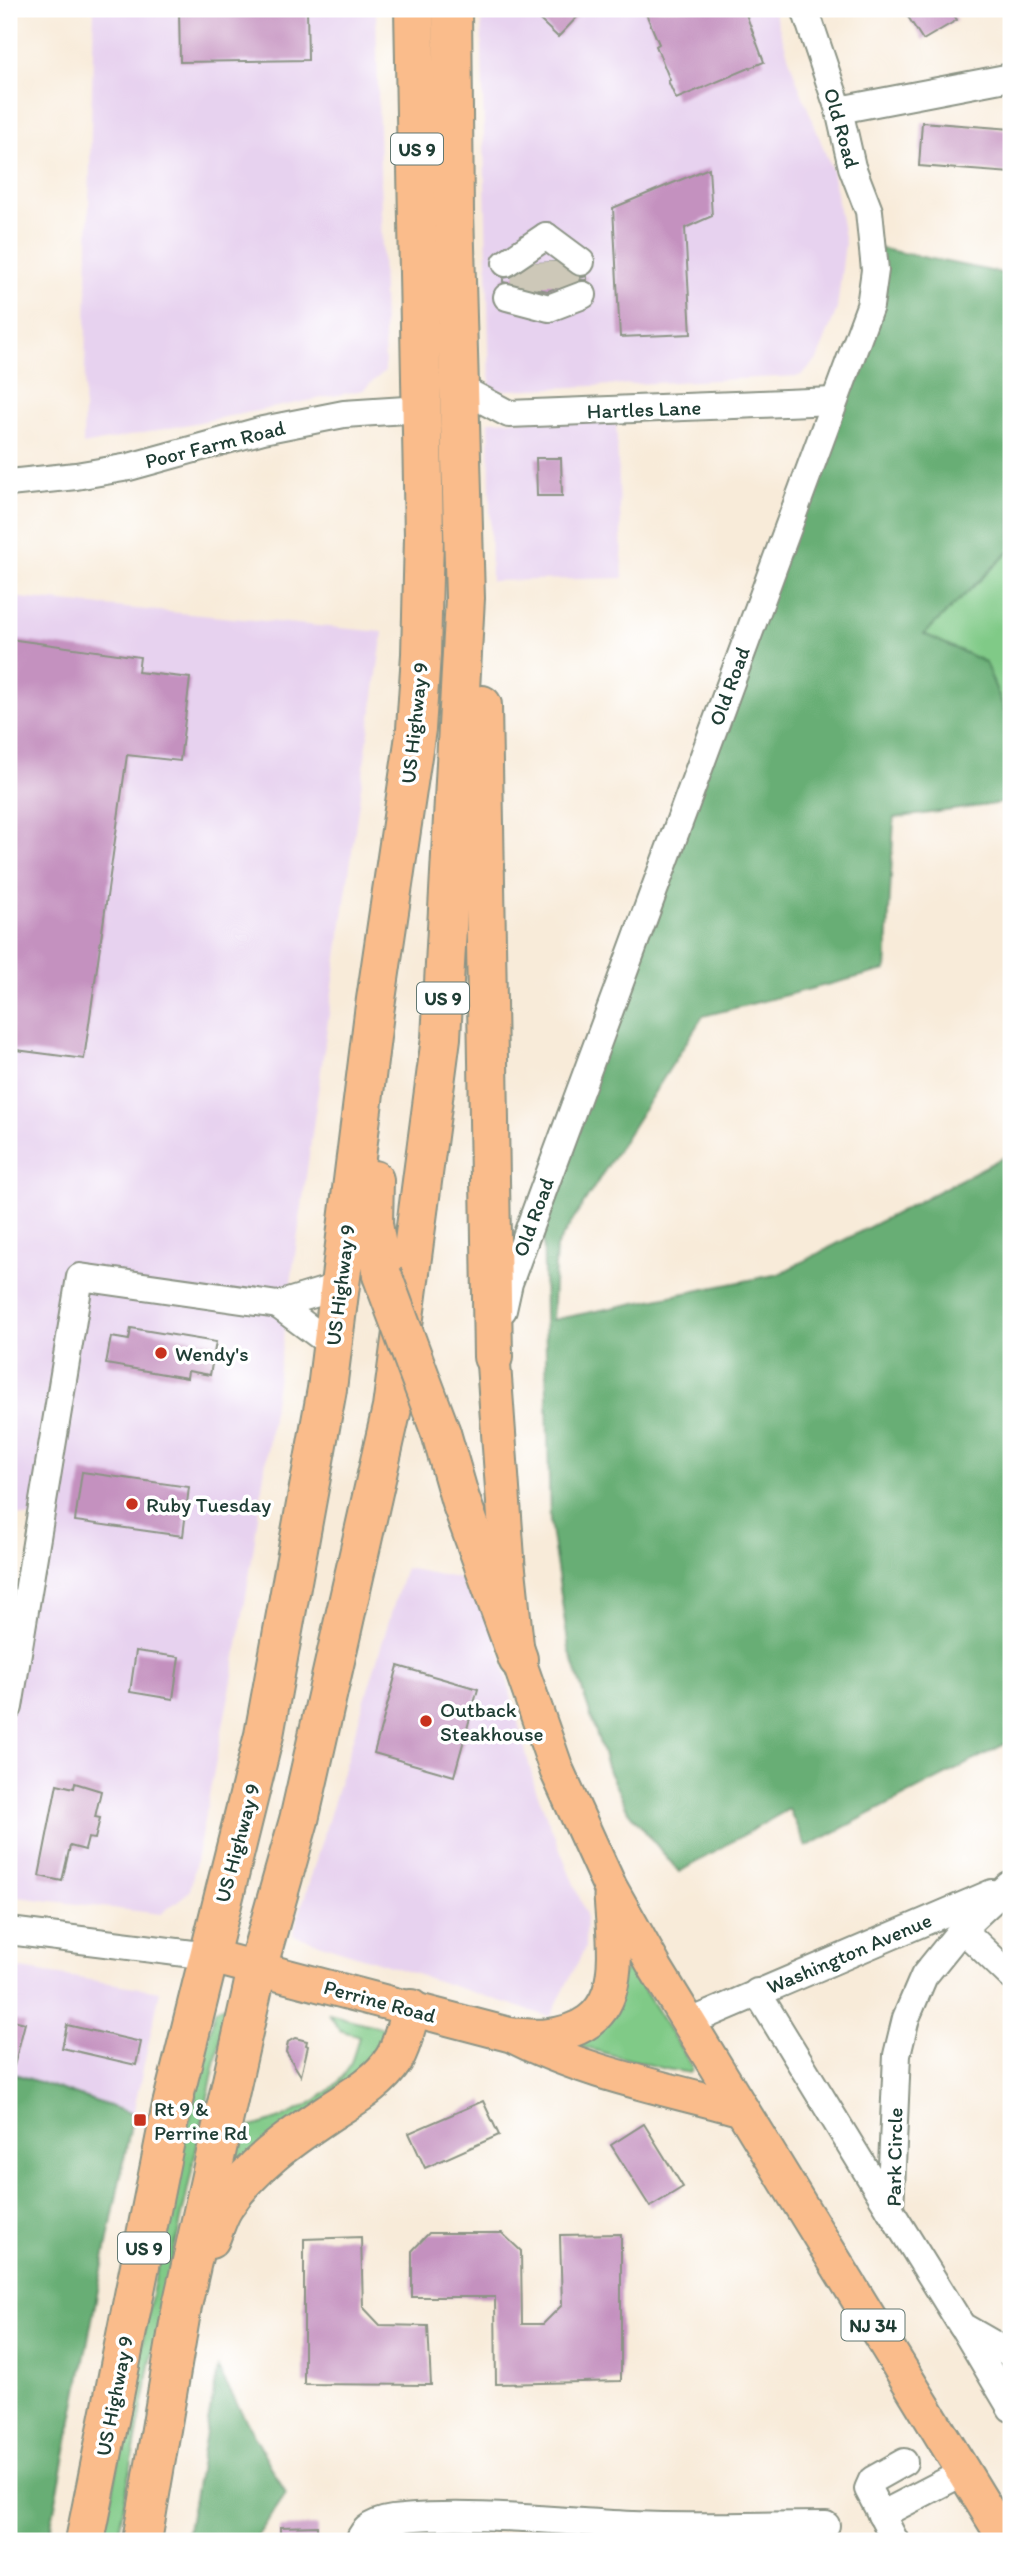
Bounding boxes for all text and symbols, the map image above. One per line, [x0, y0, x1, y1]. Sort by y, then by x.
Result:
street label: Old Road [819, 85, 866, 171]
road number: US 9 [391, 134, 443, 164]
street label: Hartles Lane [586, 395, 702, 423]
street label: Poor Farm Road [142, 414, 288, 473]
street label: Old Road [703, 643, 755, 729]
street label: US Highway 9 [395, 661, 433, 785]
road number: US 9 [417, 982, 469, 1014]
street label: Old Road [507, 1174, 559, 1260]
street label: US Highway 9 [320, 1223, 360, 1347]
place label: Wendy's [175, 1341, 249, 1366]
marker: Wendy's [153, 1345, 169, 1361]
place label: Ruby Tuesday [146, 1492, 271, 1517]
marker: Ruby Tuesday [124, 1496, 140, 1512]
place label: Outback Steakhouse [440, 1697, 544, 1746]
marker: Outback Steakhouse [418, 1713, 434, 1729]
street label: US Highway 9 [209, 1781, 265, 1905]
street label: Washington Avenue [763, 1907, 935, 1999]
street label: Perrine Road [321, 1974, 439, 2028]
place label: Rt 9 & Perrine Rd [154, 2096, 248, 2145]
street label: Park Circle [881, 2107, 907, 2207]
marker: Rt 9 & Perrine Rd [132, 2112, 148, 2128]
road number: US 9 [118, 2232, 170, 2264]
road number: NJ 34 [842, 2310, 904, 2340]
street label: US Highway 9 [90, 2334, 138, 2458]

